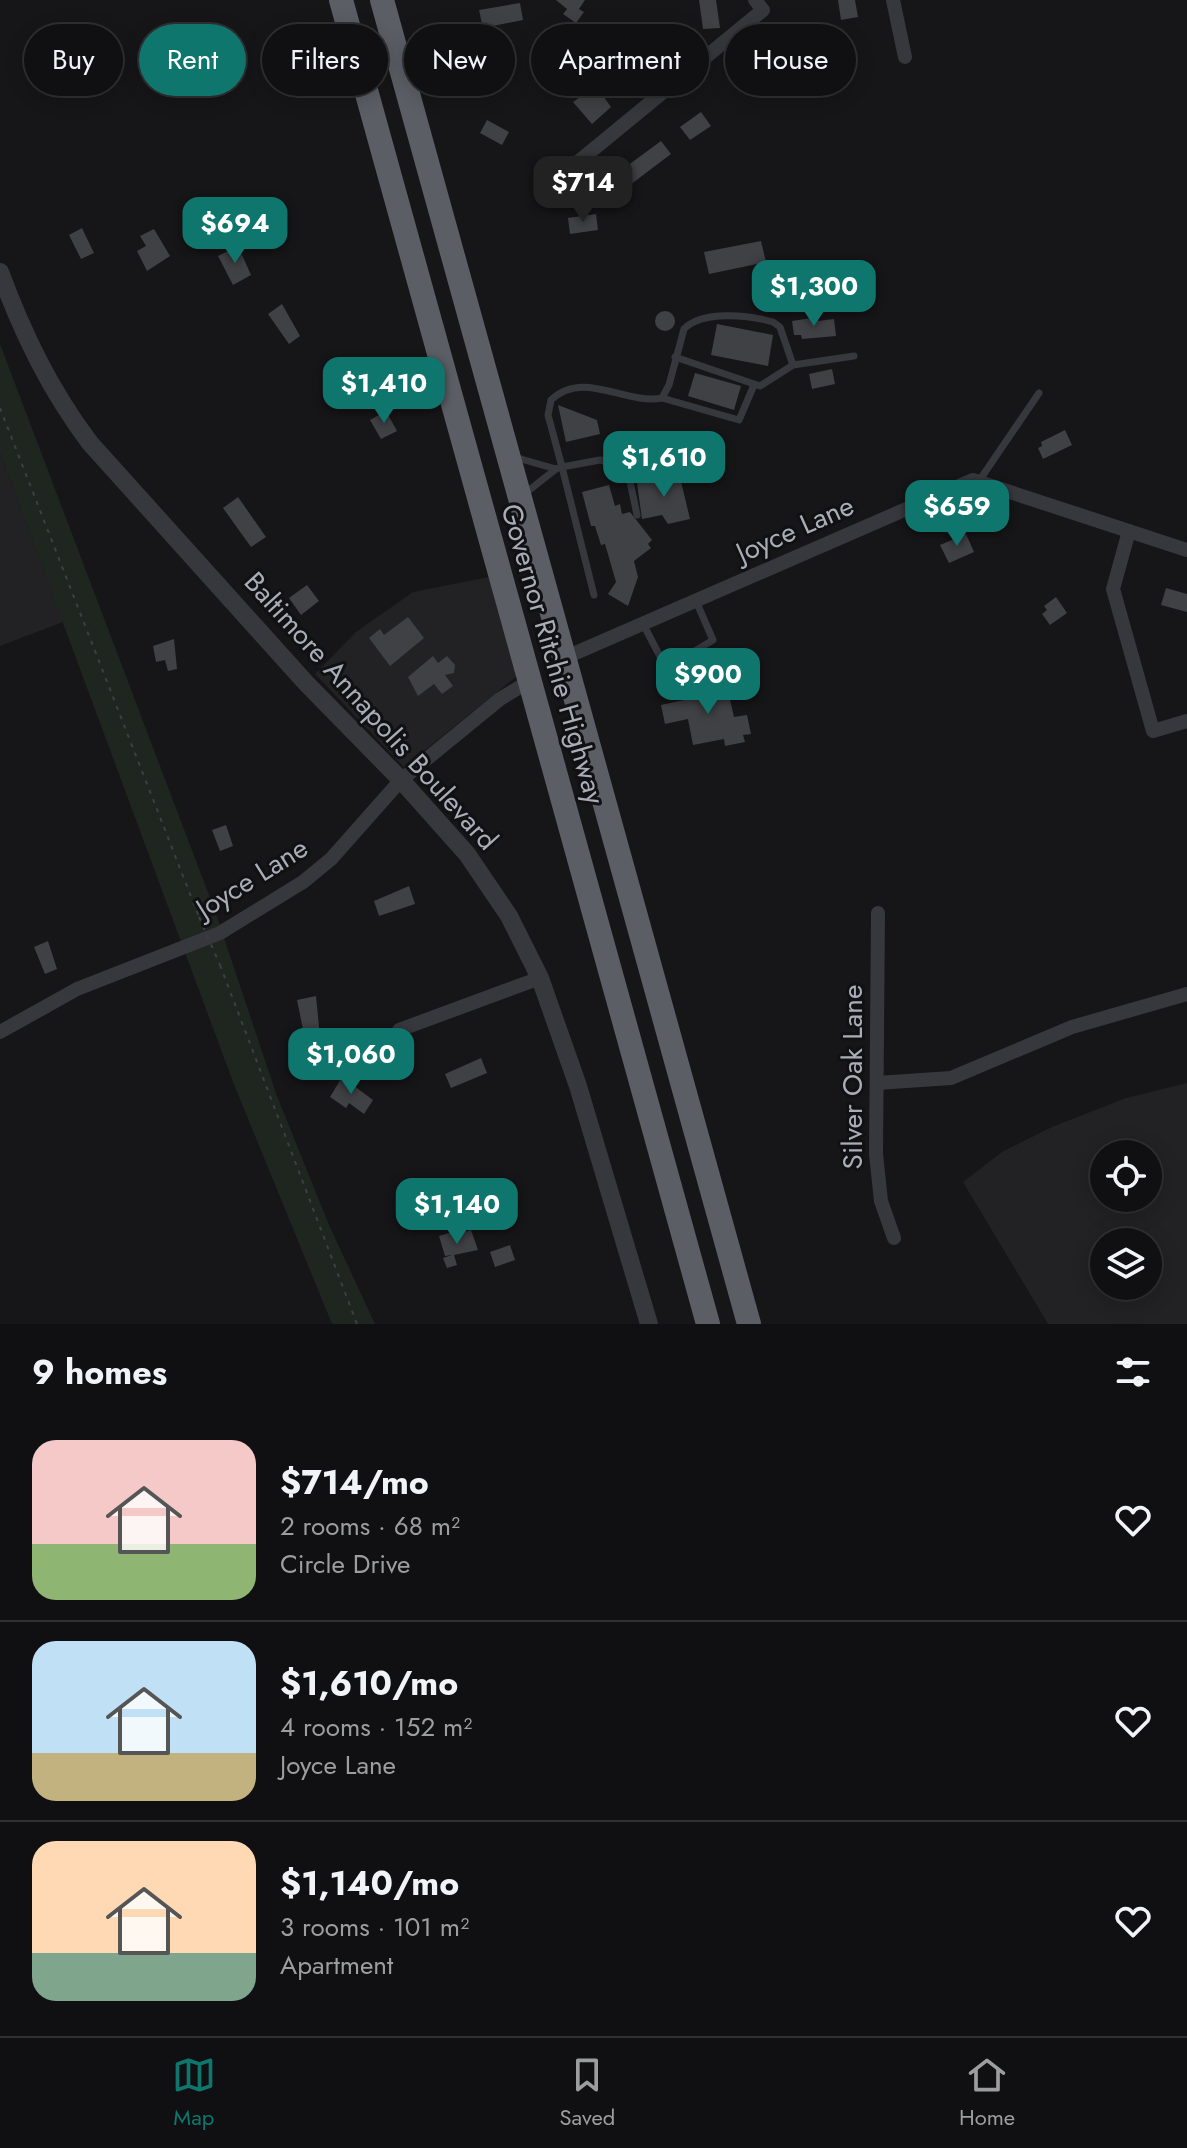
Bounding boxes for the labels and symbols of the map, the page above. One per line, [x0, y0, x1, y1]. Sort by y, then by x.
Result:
pin: $714 [536, 156, 630, 224]
pin: $694 [188, 197, 282, 265]
pin: $1,300 [749, 260, 879, 328]
pin: $1,410 [319, 357, 449, 425]
pin: $1,610 [599, 431, 729, 499]
pin: $659 [910, 480, 1004, 548]
street label: Joyce Lane [726, 485, 860, 575]
street label: Governor Ritchie Highway [490, 499, 616, 810]
street label: Baltimore Annapolis Boulevard [235, 563, 507, 859]
pin: $900 [661, 648, 755, 716]
street label: Joyce Lane [185, 828, 316, 931]
street label: Silver Oak Lane [832, 985, 873, 1169]
pin: $1,060 [286, 1028, 416, 1096]
pin: $1,140 [392, 1178, 522, 1246]

